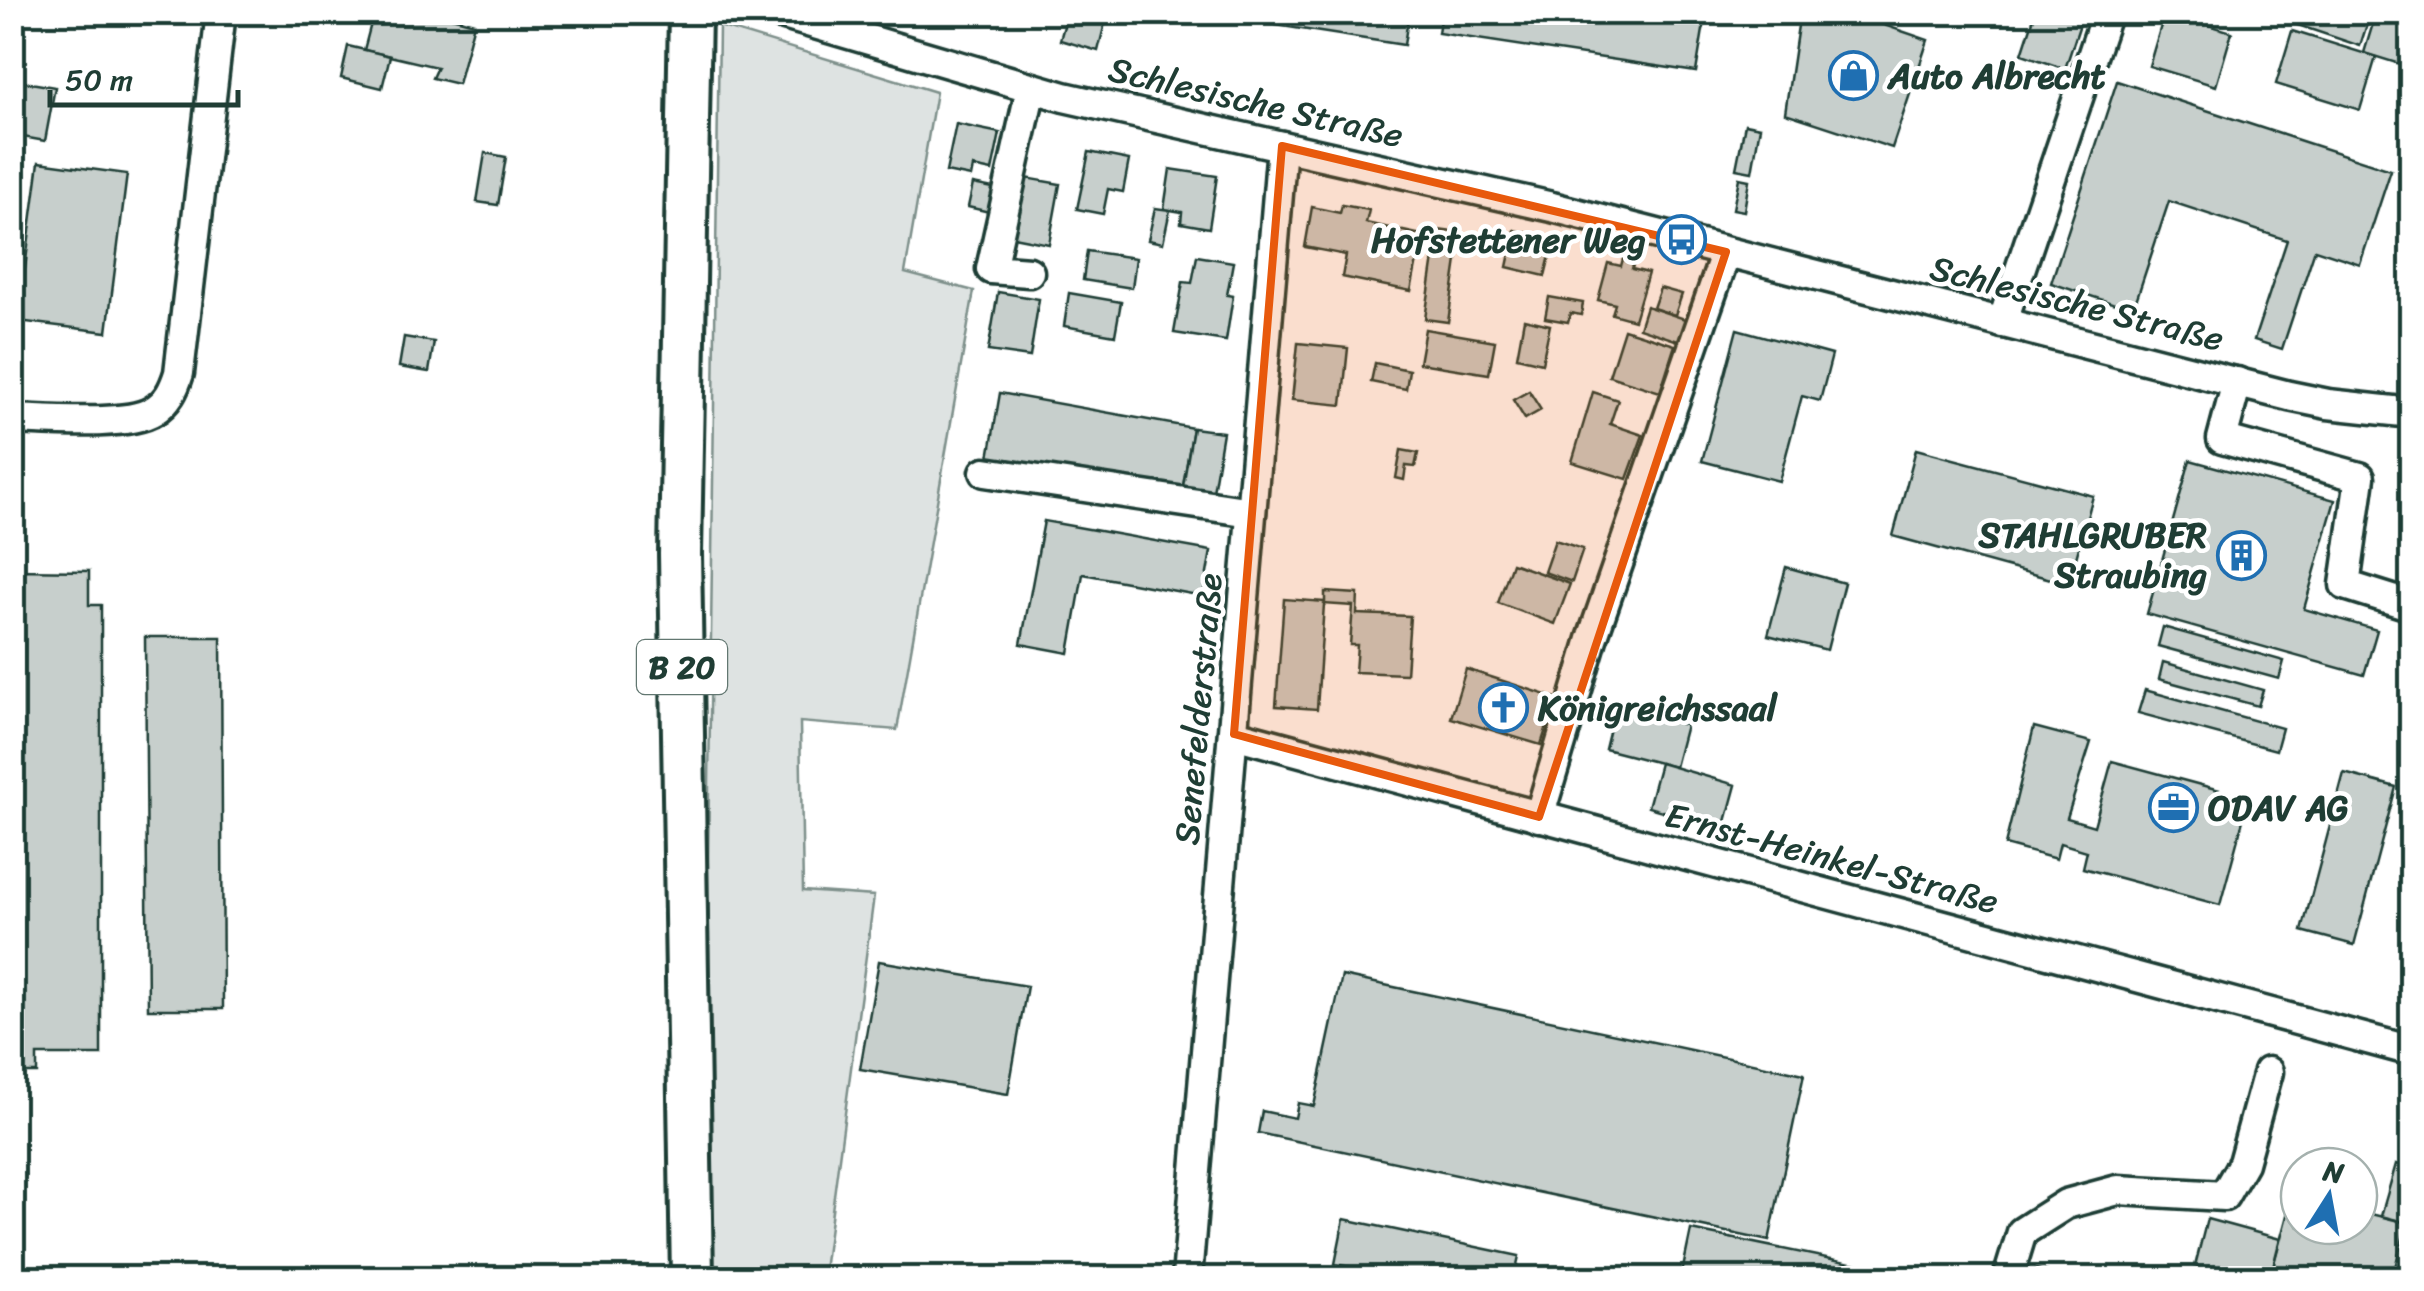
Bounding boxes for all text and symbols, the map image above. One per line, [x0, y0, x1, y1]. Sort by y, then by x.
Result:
street label: Schlesische Straße [1103, 38, 1409, 166]
scale bar [50, 45, 238, 107]
place label: Auto Albrecht [1886, 45, 2106, 107]
shop icon: Auto Albrecht [1827, 50, 1879, 102]
text: 50 m [65, 53, 133, 107]
place label: Hofstettener Weg [1371, 209, 1646, 271]
bus stop icon: Hofstettener Weg [1655, 214, 1707, 266]
street label: Schlesische Straße [1924, 237, 2230, 369]
place label: STAHLGRUBER Straubing [1977, 504, 2207, 606]
building icon: STAHLGRUBER Straubing [2216, 529, 2268, 581]
street label: Senefelderstraße [1155, 571, 1241, 847]
road number: B 20 [637, 640, 727, 694]
place label: Königreichssaal [1537, 677, 1779, 739]
church icon: Königreichssaal [1477, 682, 1529, 734]
place label: ODAV AG [2208, 777, 2349, 839]
office icon: ODAV AG [2147, 782, 2199, 834]
street label: Ernst-Heinkel-Straße [1658, 784, 2006, 932]
north arrow [2279, 1146, 2379, 1246]
text: N [2318, 1146, 2348, 1198]

